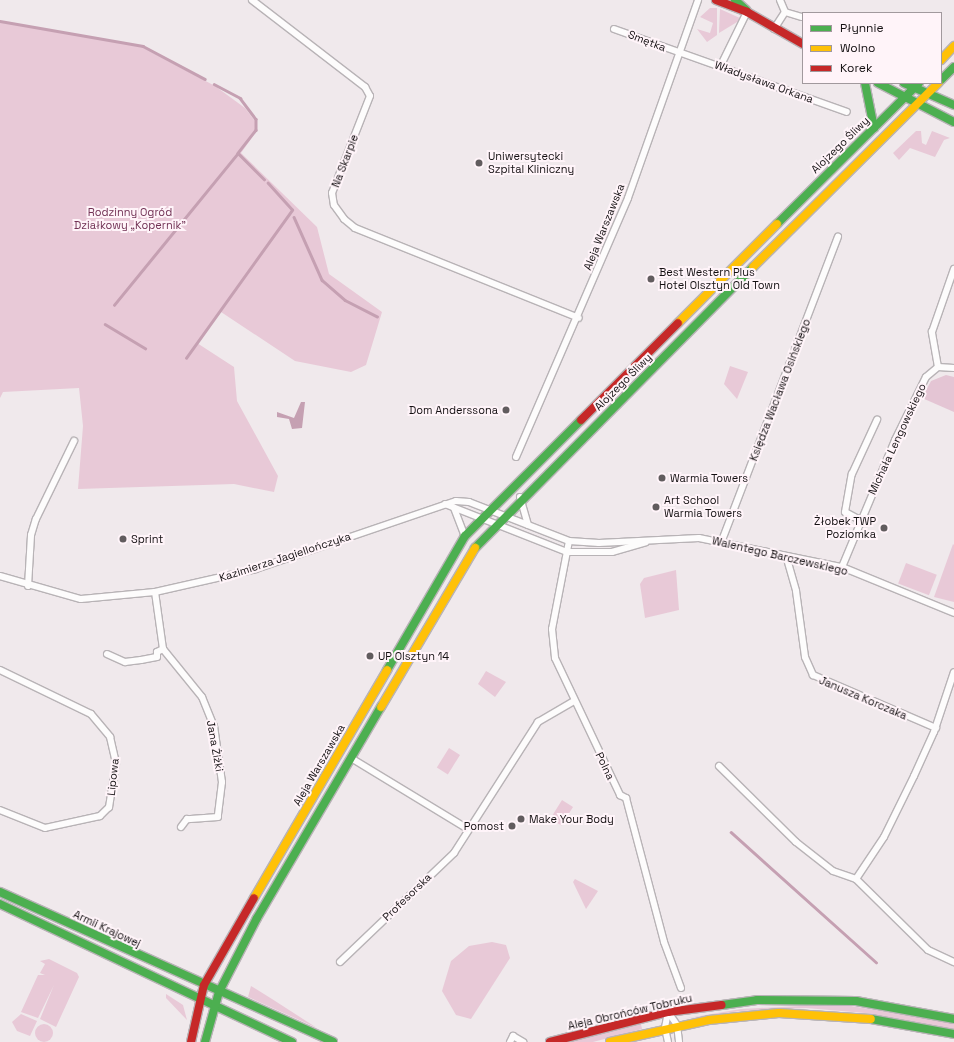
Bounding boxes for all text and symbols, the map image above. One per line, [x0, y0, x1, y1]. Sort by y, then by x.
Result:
legend [802, 12, 942, 84]
text: Płynnie [840, 20, 884, 36]
street label: Smętka [626, 28, 668, 54]
text: Wolno [840, 40, 875, 56]
street label: Władysława Orkana [713, 58, 815, 106]
text: Korek [840, 60, 872, 76]
street label: Alojzego Śliwy [808, 114, 872, 176]
street label: Na Skarpie [329, 133, 361, 189]
place label: Uniwersytecki Szpital Kliniczny [488, 150, 574, 176]
marker: Uniwersytecki Szpital Kliniczny [473, 157, 485, 169]
street label: Aleja Warszawska [581, 182, 627, 272]
park label: Rodzinny Ogród Działkowy „Kopernik” [74, 206, 186, 232]
place label: Best Western Plus Hotel Olsztyn Old Town [659, 266, 780, 292]
marker: Best Western Plus Hotel Olsztyn Old Town [646, 274, 656, 284]
street label: Księdza Wacława Osińskiego [747, 317, 813, 463]
street label: Alojzego Śliwy [592, 351, 654, 413]
street label: Michała Lengowskiego [865, 381, 929, 497]
place label: Dom Anderssona [409, 403, 498, 417]
marker: Dom Anderssona [501, 405, 511, 415]
place label: Warmia Towers [670, 471, 748, 485]
marker: Warmia Towers [657, 473, 667, 483]
place label: Art School Warmia Towers [664, 494, 742, 520]
marker: Art School Warmia Towers [651, 502, 661, 512]
place label: Żłobek TWP Poziomka [814, 515, 876, 541]
marker: Żłobek TWP Poziomka [879, 523, 889, 533]
street label: Kazimierza Jagiellończyka [217, 529, 353, 585]
place label: Sprint [131, 532, 163, 546]
marker: Sprint [118, 534, 128, 544]
street label: Walentego Barczewskiego [711, 534, 849, 578]
place label: UP Olsztyn 14 [378, 649, 449, 663]
marker: UP Olsztyn 14 [365, 651, 375, 661]
street label: Janusza Korczaka [817, 673, 909, 723]
street label: Jana Żiżki [204, 719, 226, 773]
street label: Aleja Warszawska [290, 722, 348, 808]
street label: Polna [593, 750, 617, 782]
street label: Lipowa [104, 758, 122, 796]
place label: Make Your Body [529, 812, 614, 826]
marker: Make Your Body [516, 814, 526, 824]
place label: Pomost [464, 819, 504, 833]
marker: Pomost [507, 821, 517, 831]
street label: Profesorska [380, 870, 434, 924]
street label: Armii Krajowej [71, 908, 143, 950]
street label: Aleja Obrońców Tobruku [566, 991, 694, 1033]

